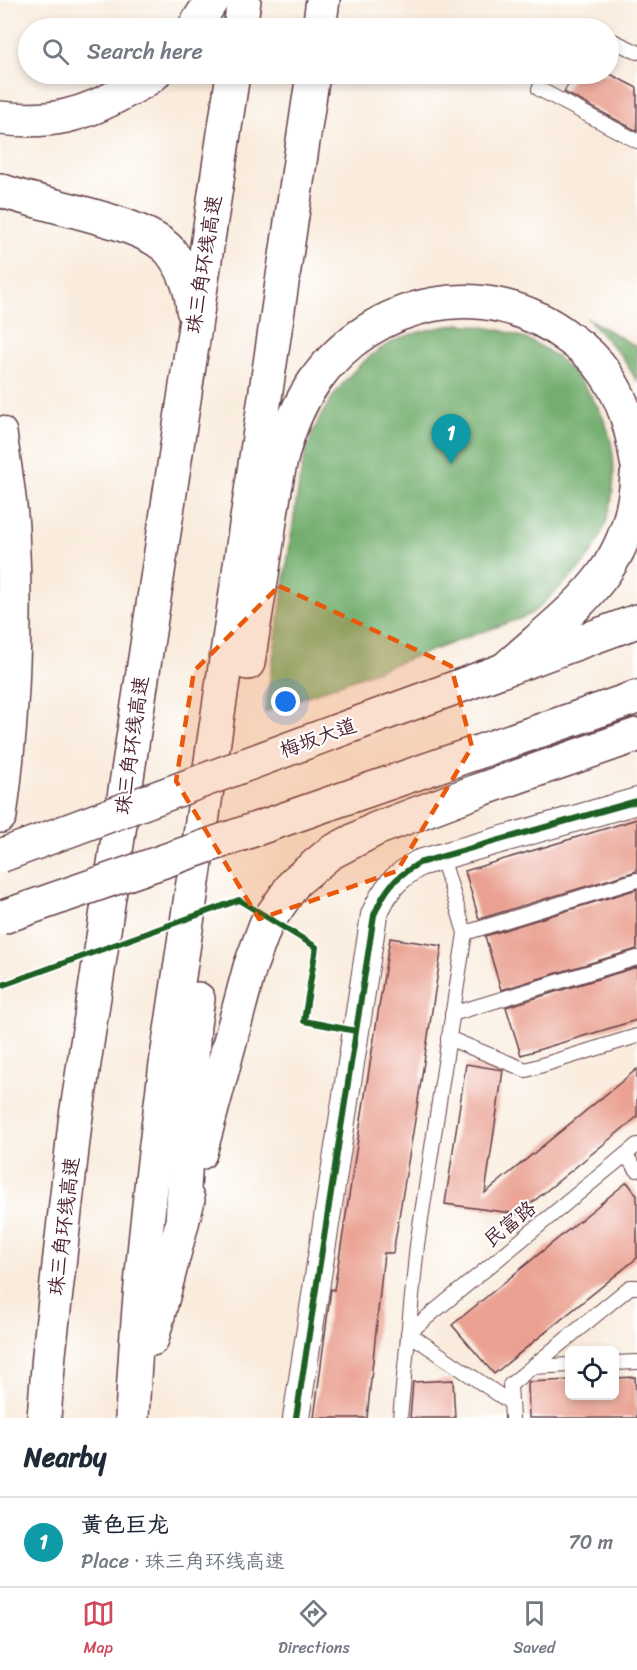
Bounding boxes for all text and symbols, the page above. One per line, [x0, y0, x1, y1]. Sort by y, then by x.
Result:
search box [18, 18, 619, 84]
text: Search here [87, 32, 203, 71]
icon: search [39, 35, 72, 68]
street label: 珠三角环线高速 [176, 192, 232, 336]
pin: 1 [432, 414, 470, 464]
street label: 珠三角环线高速 [105, 673, 159, 817]
your location [271, 687, 300, 716]
street label: 梅坂大道 [274, 708, 362, 768]
street label: 珠三角环线高速 [38, 1154, 90, 1298]
street label: 民富路 [476, 1191, 545, 1256]
map controls [565, 1346, 619, 1400]
button: locate [565, 1346, 619, 1400]
text: Nearby [24, 1434, 106, 1480]
text: 黄色巨龙 [81, 1505, 169, 1544]
text: 1 [39, 1525, 48, 1560]
text: 70 m [568, 1525, 613, 1560]
text: Place · 珠三角环线高速 [81, 1544, 285, 1579]
tab: Map [82, 1597, 115, 1662]
tab: Directions [278, 1597, 350, 1662]
tab: Saved [513, 1597, 555, 1662]

